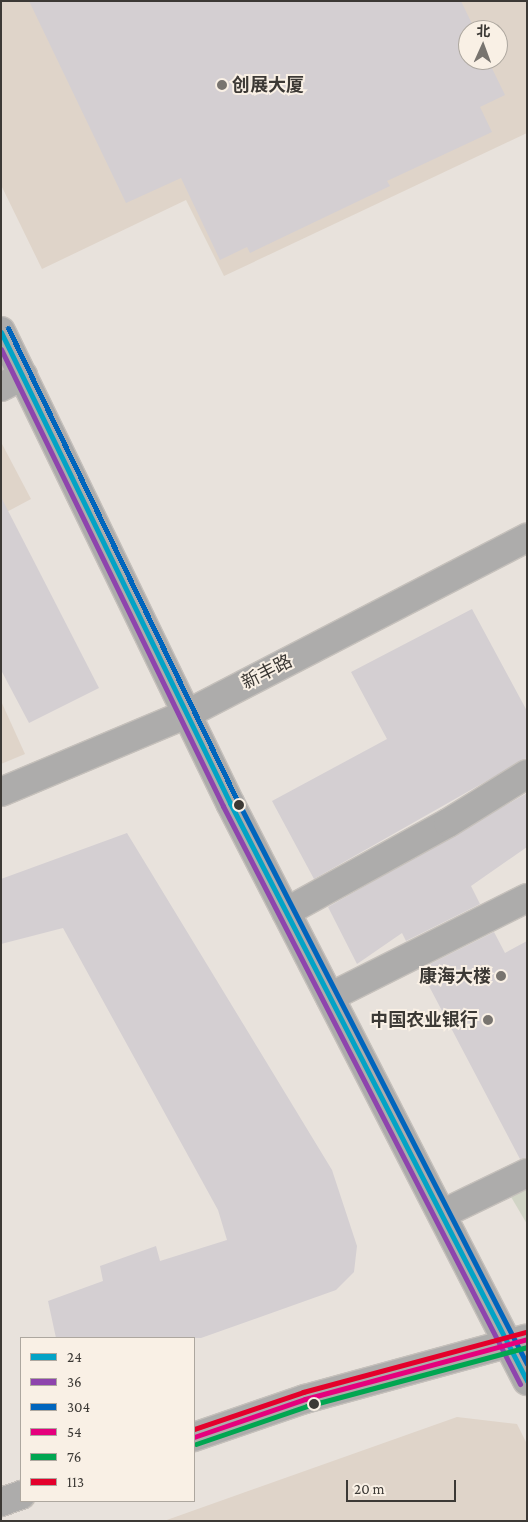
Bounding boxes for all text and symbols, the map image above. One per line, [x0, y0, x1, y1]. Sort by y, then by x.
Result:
north arrow [458, 20, 508, 70]
text: 北 [476, 23, 491, 39]
place label: 创展大厦 [232, 74, 304, 96]
marker: 创展大厦 [216, 79, 228, 91]
street label: 新丰路 [238, 650, 296, 694]
unlabelled marker [234, 800, 244, 810]
place label: 康海大楼 [419, 965, 491, 987]
marker: 康海大楼 [495, 970, 507, 982]
place label: 中国农业银行 [370, 1009, 478, 1031]
marker: 中国农业银行 [482, 1014, 494, 1026]
legend [20, 1337, 195, 1502]
text: 24 [67, 1349, 82, 1365]
text: 36 [67, 1374, 82, 1390]
text: 304 [67, 1399, 90, 1415]
unlabelled marker [309, 1399, 319, 1409]
text: 54 [67, 1424, 82, 1440]
text: 76 [67, 1449, 81, 1465]
scale bar [348, 1470, 458, 1502]
text: 113 [67, 1474, 84, 1490]
text: 20 m [354, 1481, 385, 1497]

